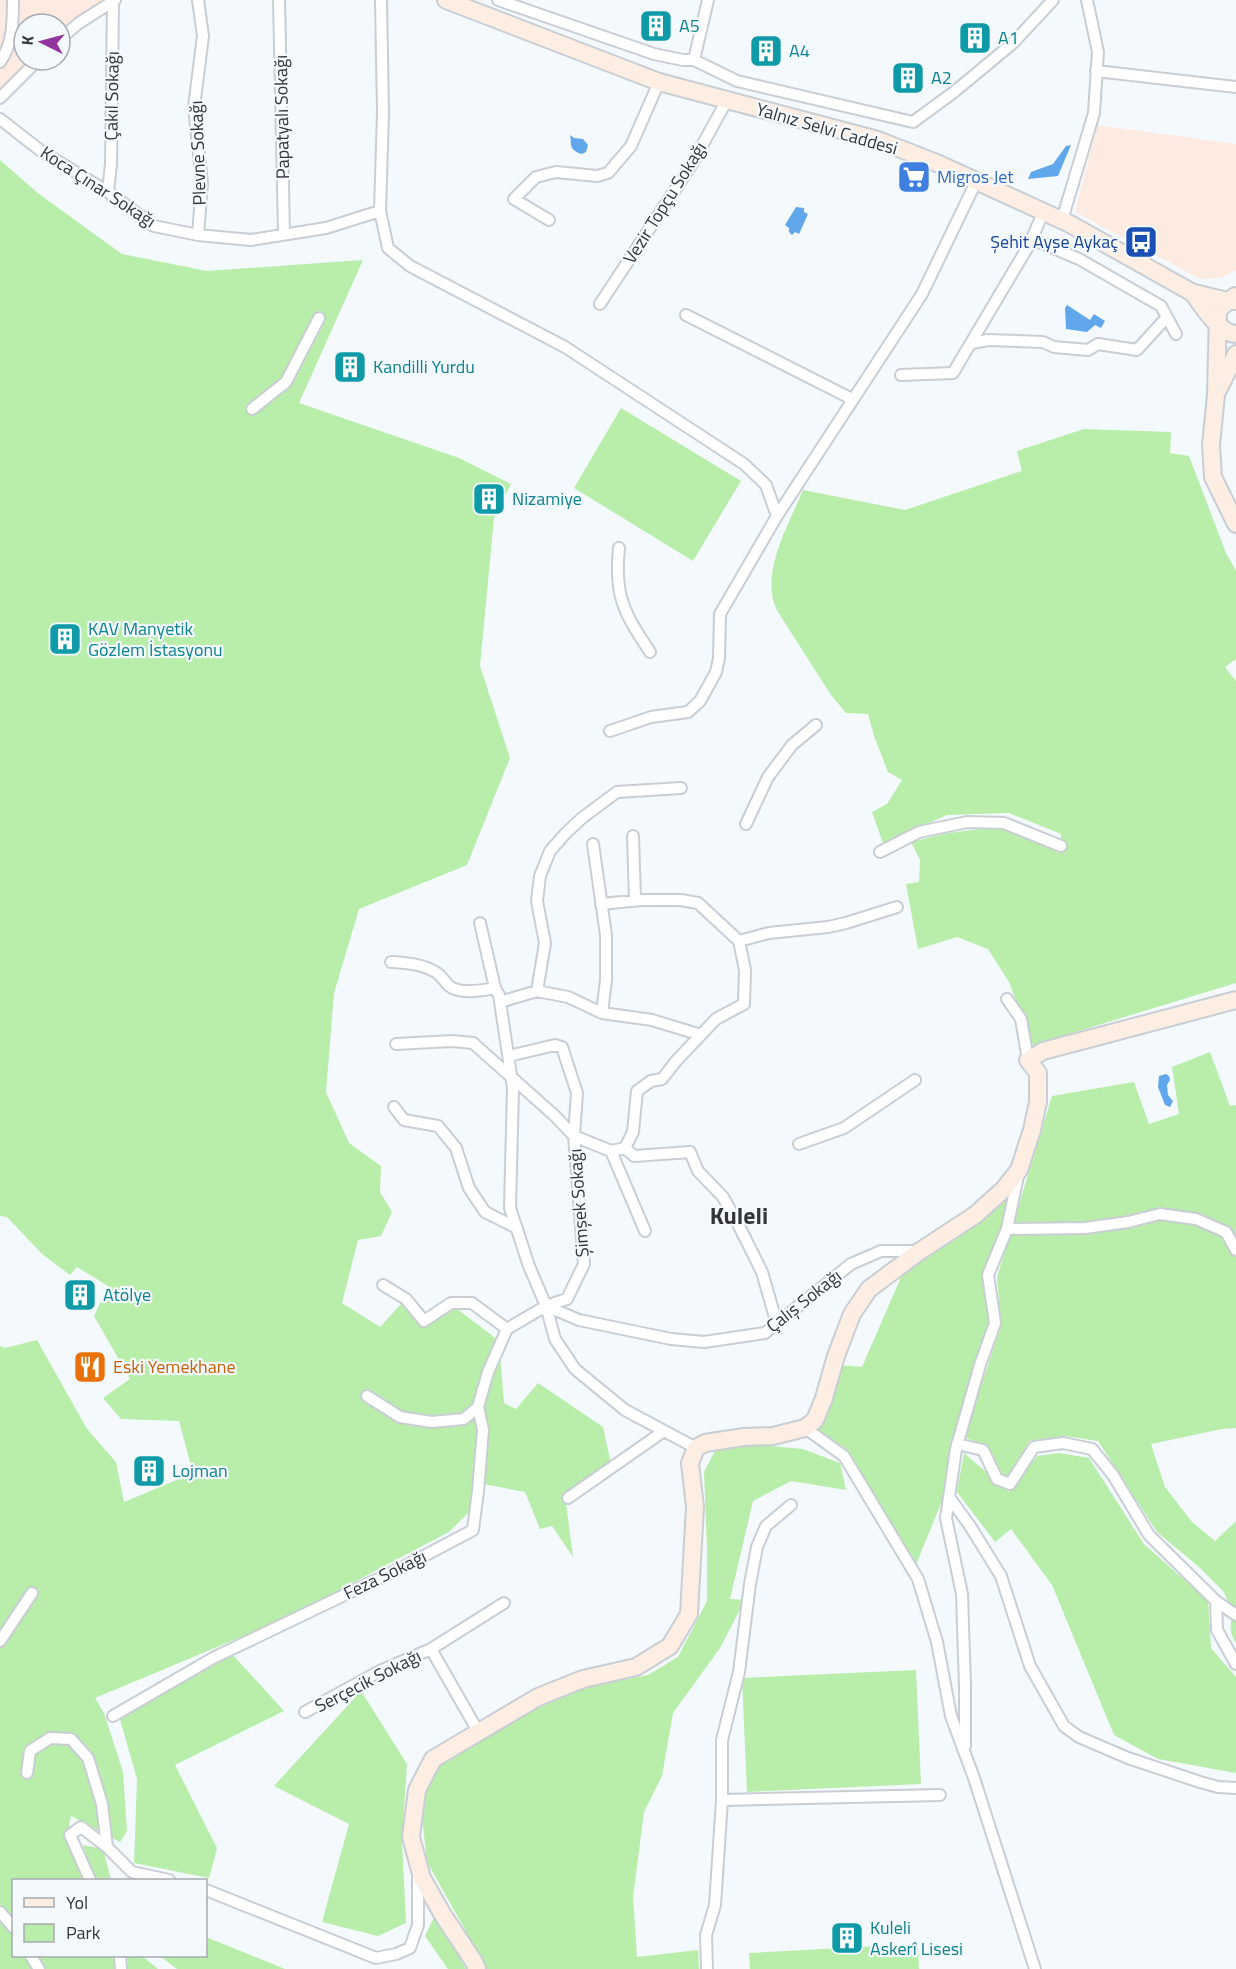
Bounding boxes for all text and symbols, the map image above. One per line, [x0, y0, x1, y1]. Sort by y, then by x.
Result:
building icon: A5 [638, 8, 674, 44]
north arrow [12, 12, 72, 72]
place label: A5 [679, 12, 700, 39]
building icon: A1 [957, 20, 993, 56]
place label: A1 [998, 24, 1019, 51]
building icon: A4 [748, 33, 784, 69]
text: K [15, 34, 40, 46]
place label: A4 [789, 37, 810, 64]
street label: Çakıl Sokağı [97, 51, 126, 141]
street label: Papatyalı Sokağı [267, 55, 296, 179]
building icon: A2 [890, 60, 926, 96]
place label: A2 [931, 64, 952, 91]
street label: Yalnız Selvi Caddesi [753, 95, 901, 162]
street label: Plevne Sokağı [182, 100, 213, 206]
street label: Vezir Topçu Sokağı [616, 136, 713, 269]
street label: Koca Çınar Sokağı [35, 139, 161, 234]
supermarket icon: Migros Jet [896, 159, 932, 195]
place label: Migros Jet [937, 163, 1014, 190]
bus stop icon: Şehit Ayşe Aykaç [1123, 224, 1159, 260]
place label: Şehit Ayşe Aykaç [990, 228, 1118, 255]
building icon: Kandilli Yurdu [332, 349, 368, 385]
place label: Kandilli Yurdu [373, 353, 475, 380]
building icon: Nizamiye [471, 481, 507, 517]
place label: Nizamiye [512, 485, 582, 512]
place label: KAV Manyetik Gözlem İstasyonu [88, 615, 223, 663]
building icon: KAV Manyetik Gözlem İstasyonu [47, 621, 83, 657]
street label: Şimşek Sokağı [561, 1148, 596, 1258]
district label: Kuleli [710, 1197, 768, 1233]
street label: Çalış Sokağı [760, 1262, 847, 1339]
building icon: Atölye [62, 1277, 98, 1313]
place label: Atölye [103, 1281, 151, 1308]
restaurant icon: Eski Yemekhane [72, 1349, 108, 1385]
place label: Eski Yemekhane [113, 1353, 236, 1380]
building icon: Lojman [131, 1453, 167, 1489]
place label: Lojman [172, 1457, 228, 1484]
street label: Feza Sokağı [339, 1543, 431, 1606]
street label: Serçecik Sokağı [310, 1642, 426, 1719]
legend [12, 1879, 207, 1957]
text: Yol [66, 1889, 88, 1916]
place label: Kuleli Askerî Lisesi [870, 1914, 963, 1962]
text: Park [66, 1919, 101, 1946]
building icon: Kuleli Askerî Lisesi [829, 1920, 865, 1956]

